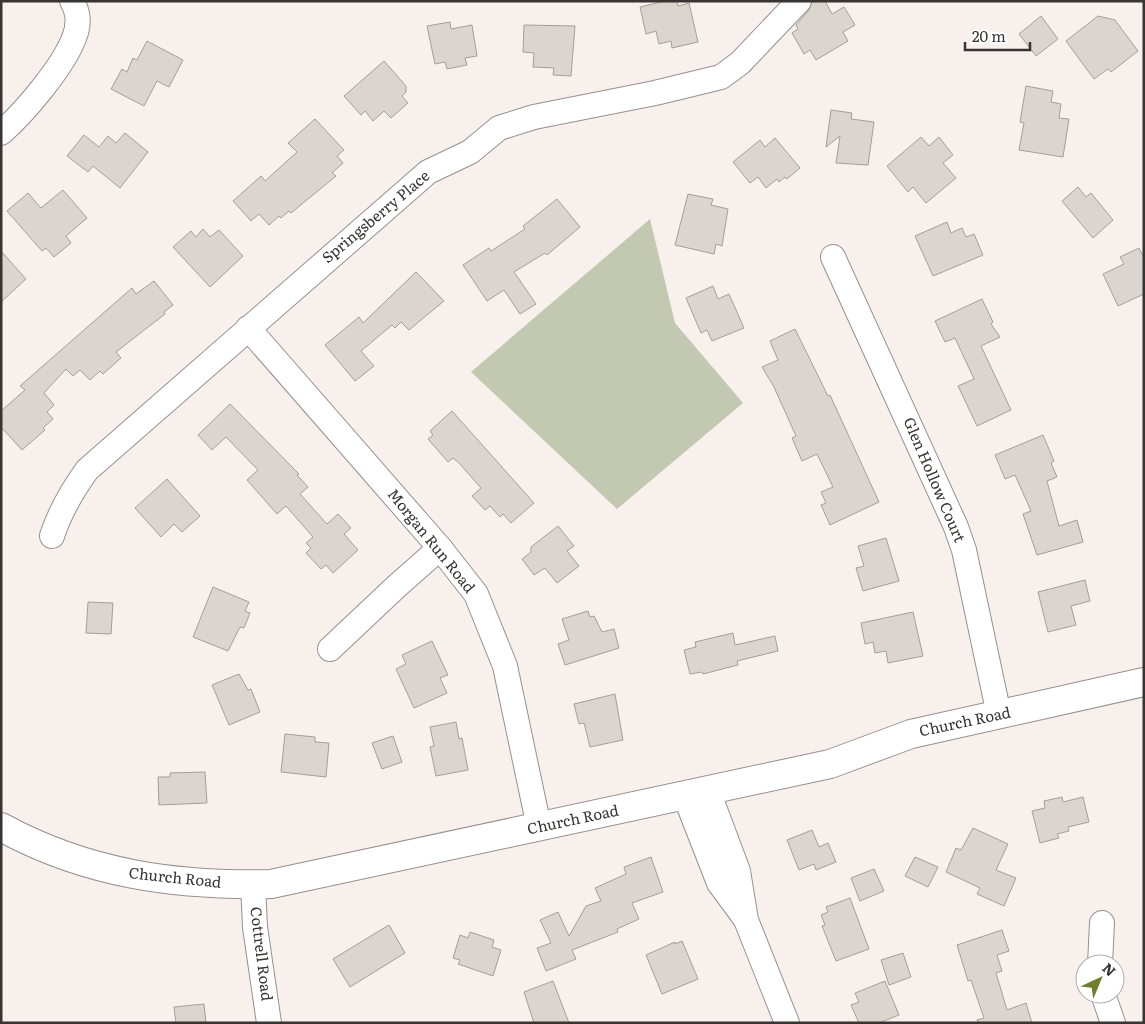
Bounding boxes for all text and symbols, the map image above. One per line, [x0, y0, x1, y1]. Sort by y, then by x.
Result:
scale bar [965, 20, 1030, 52]
text: 20 m [972, 24, 1006, 47]
street label: Springsberry Place [316, 164, 434, 268]
street label: Glen Hollow Court [899, 413, 972, 546]
street label: Morgan Run Road [383, 483, 482, 597]
street label: Church Road [917, 700, 1013, 741]
street label: Church Road [525, 798, 621, 839]
street label: Church Road [128, 860, 223, 893]
street label: Cottrell Road [245, 905, 280, 1002]
north arrow [1075, 954, 1125, 1004]
text: N [1099, 958, 1121, 980]

